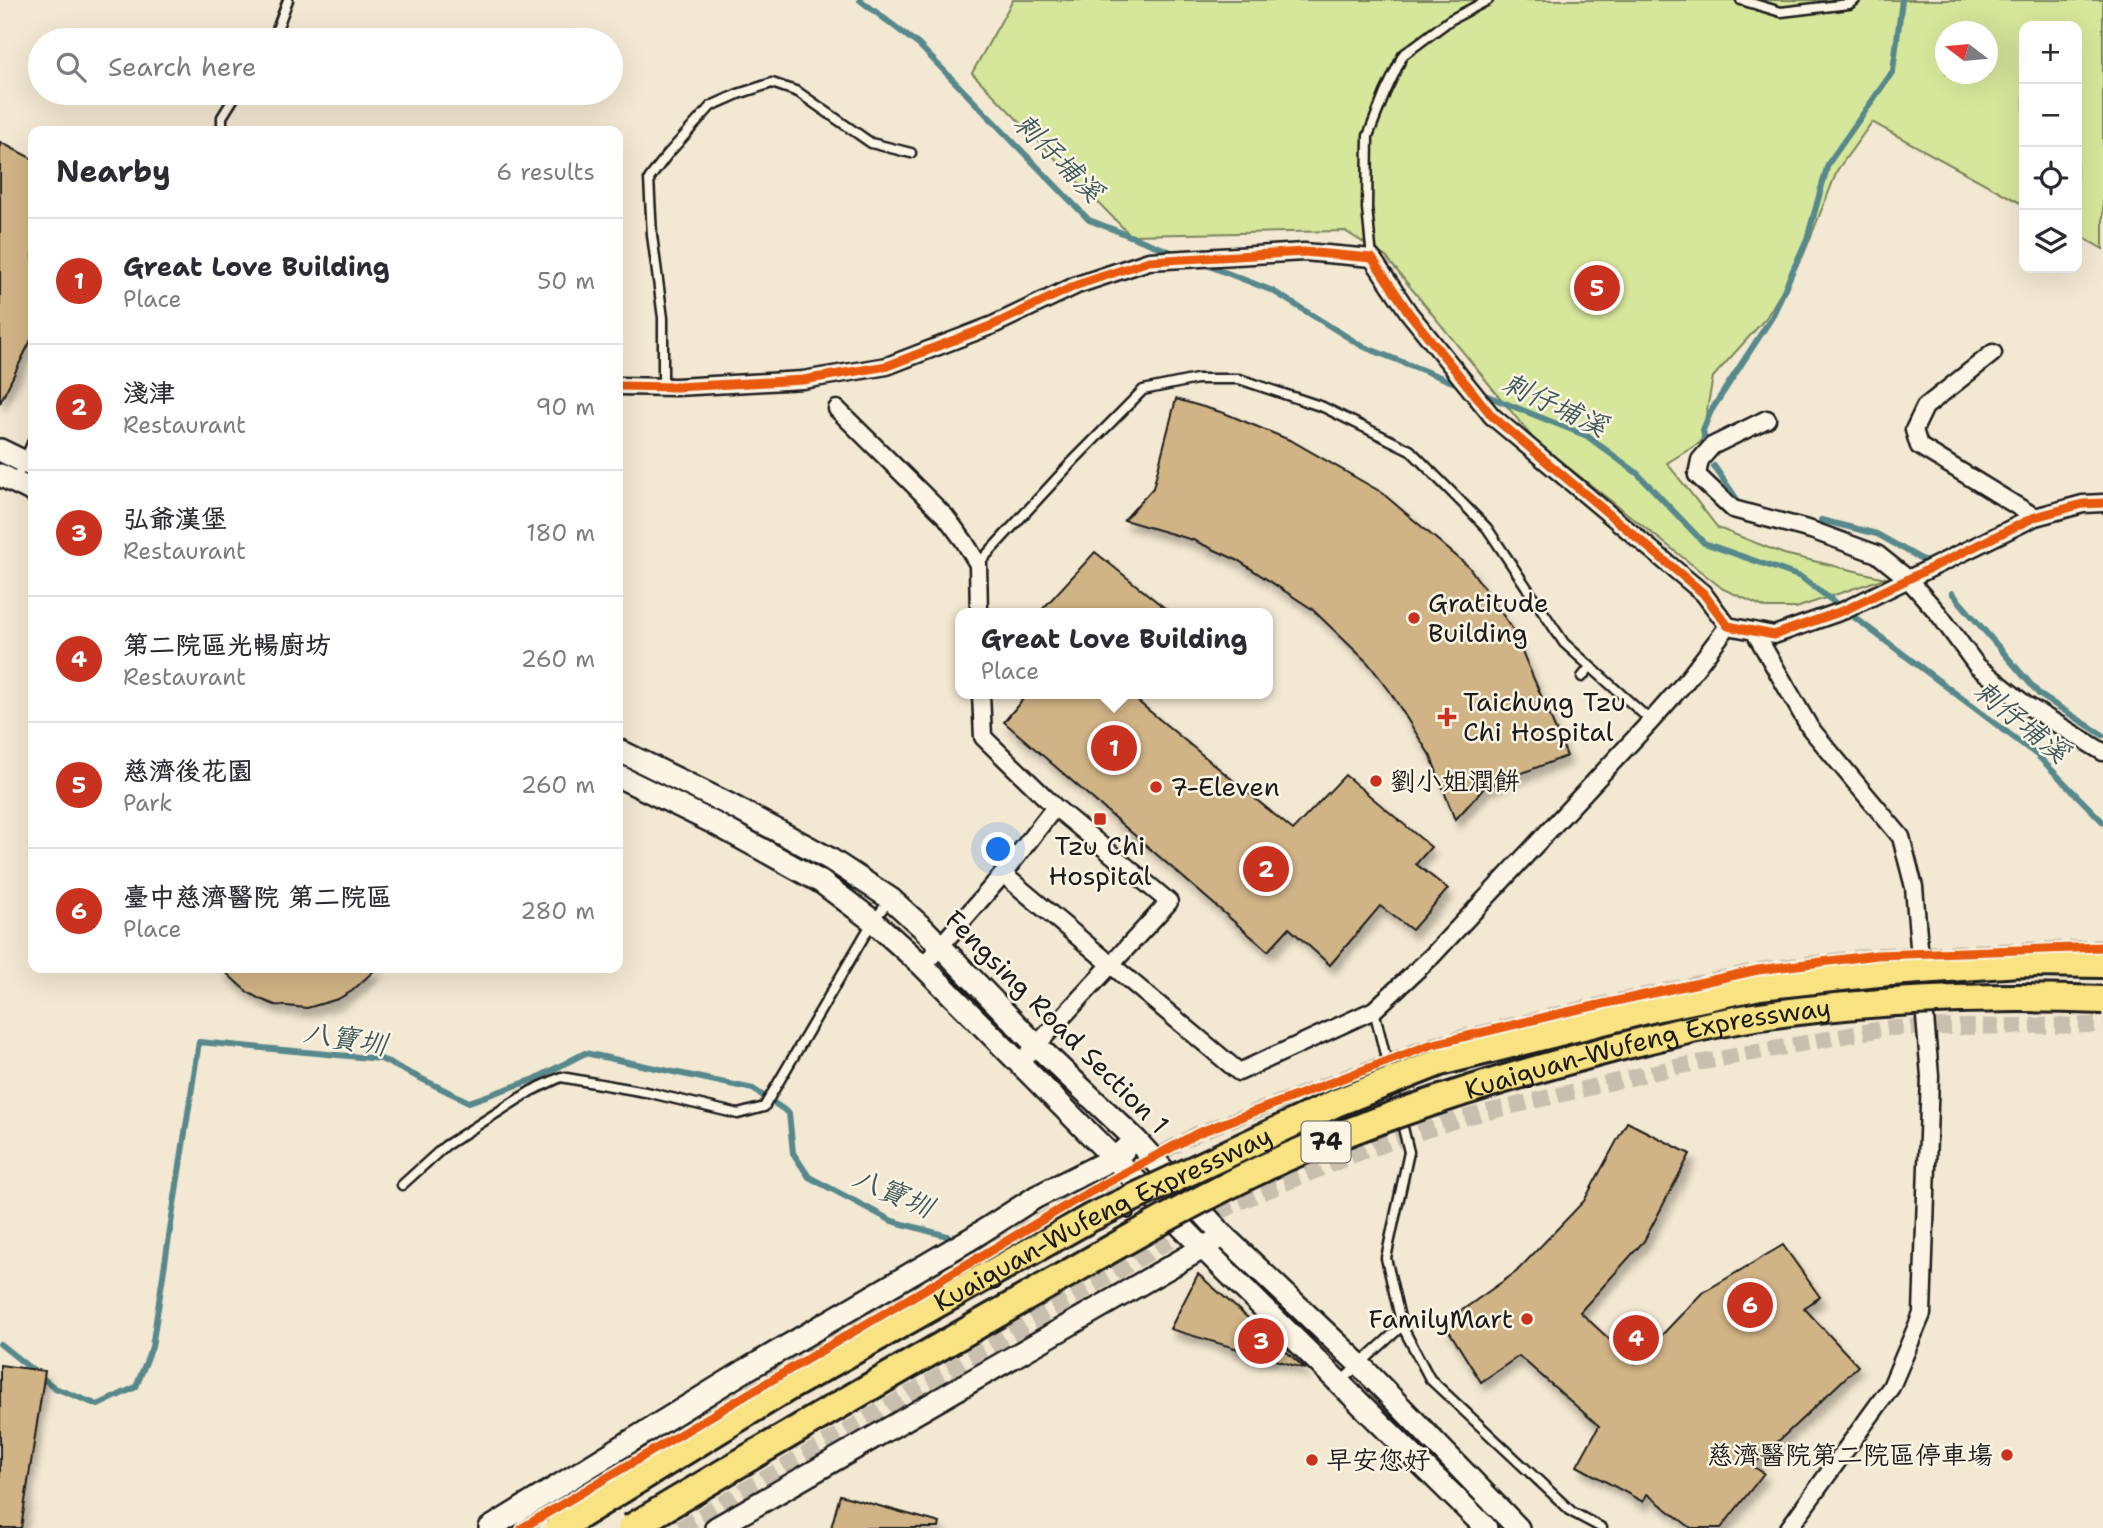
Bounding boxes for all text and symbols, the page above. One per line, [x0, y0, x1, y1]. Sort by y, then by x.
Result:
north arrow [1935, 21, 1998, 84]
map controls [2019, 21, 2082, 273]
button: + [2019, 21, 2082, 84]
search box [28, 28, 623, 105]
icon: search [52, 48, 90, 86]
text: Search here [108, 49, 257, 84]
button: − [2019, 84, 2082, 147]
water label: 刺仔埔溪 [1006, 104, 1113, 211]
button: locate [2019, 147, 2082, 210]
text: Nearby [56, 151, 171, 192]
text: 6 results [496, 157, 595, 187]
button: layers [2019, 210, 2082, 273]
text: Great Love Building [123, 249, 390, 284]
pin: 5 [1574, 262, 1620, 314]
text: 1 [74, 266, 84, 296]
text: 50 m [537, 266, 595, 296]
text: Place [123, 284, 182, 314]
water label: 刺仔埔溪 [1496, 363, 1616, 446]
text: 淺津 [123, 375, 175, 410]
text: 2 [71, 392, 87, 422]
text: 90 m [535, 392, 595, 422]
text: Restaurant [123, 410, 246, 440]
text: 弘爺漢堡 [123, 501, 227, 536]
text: 3 [71, 518, 87, 548]
text: 180 m [526, 518, 595, 548]
text: Restaurant [123, 536, 246, 566]
place label: Gratitude Building [1428, 585, 1549, 650]
popup [955, 608, 1273, 699]
marker: Gratitude Building [1406, 610, 1422, 626]
text: Great Love Building [981, 621, 1247, 656]
text: 第二院區光暢廚坊 [123, 627, 331, 662]
text: 4 [71, 644, 87, 674]
text: 260 m [521, 644, 595, 674]
text: Place [981, 656, 1039, 686]
text: Restaurant [123, 662, 246, 692]
water label: 刺仔埔溪 [1967, 671, 2079, 772]
place label: Taichung Tzu Chi Hospital [1463, 684, 1626, 749]
marker: Taichung Tzu Chi Hospital [1437, 707, 1457, 727]
pin: 1 [1091, 722, 1137, 774]
text: 慈濟後花園 [123, 753, 253, 788]
place label: 劉小姐潤餅 [1390, 763, 1520, 798]
place label: 7-Eleven [1170, 769, 1280, 804]
text: 5 [72, 770, 86, 800]
text: 260 m [521, 770, 595, 800]
marker: 劉小姐潤餅 [1368, 773, 1384, 789]
marker: 7-Eleven [1148, 779, 1164, 795]
text: Park [123, 788, 172, 818]
marker: Tzu Chi Hospital [1092, 811, 1108, 827]
place label: Tzu Chi Hospital [1049, 828, 1152, 893]
your location [981, 832, 1015, 866]
pin: 2 [1243, 843, 1289, 895]
text: 臺中慈濟醫院 第二院區 [123, 879, 392, 914]
text: 6 [71, 896, 87, 926]
text: 280 m [520, 896, 595, 926]
street label: Fengsing Road Section 1 [938, 902, 1177, 1141]
text: Place [123, 914, 182, 944]
street label: Kuaiguan-Wufeng Expressway [1460, 990, 1833, 1107]
water label: 八寶圳 [301, 1013, 392, 1064]
street label: Kuaiguan-Wufeng Expressway [927, 1118, 1277, 1319]
road number: 74 [1302, 1122, 1350, 1162]
water label: 八寶圳 [847, 1158, 942, 1227]
pin: 6 [1727, 1279, 1773, 1331]
place label: FamilyMart [1368, 1301, 1513, 1336]
marker: FamilyMart [1519, 1311, 1535, 1327]
pin: 4 [1613, 1312, 1659, 1364]
pin: 3 [1238, 1315, 1284, 1367]
place label: 慈濟醫院第二院區停車塲 [1707, 1437, 1993, 1472]
place label: 早安您好 [1326, 1442, 1431, 1477]
marker: 慈濟醫院第二院區停車塲 [1999, 1447, 2015, 1463]
marker: 早安您好 [1304, 1452, 1320, 1468]

